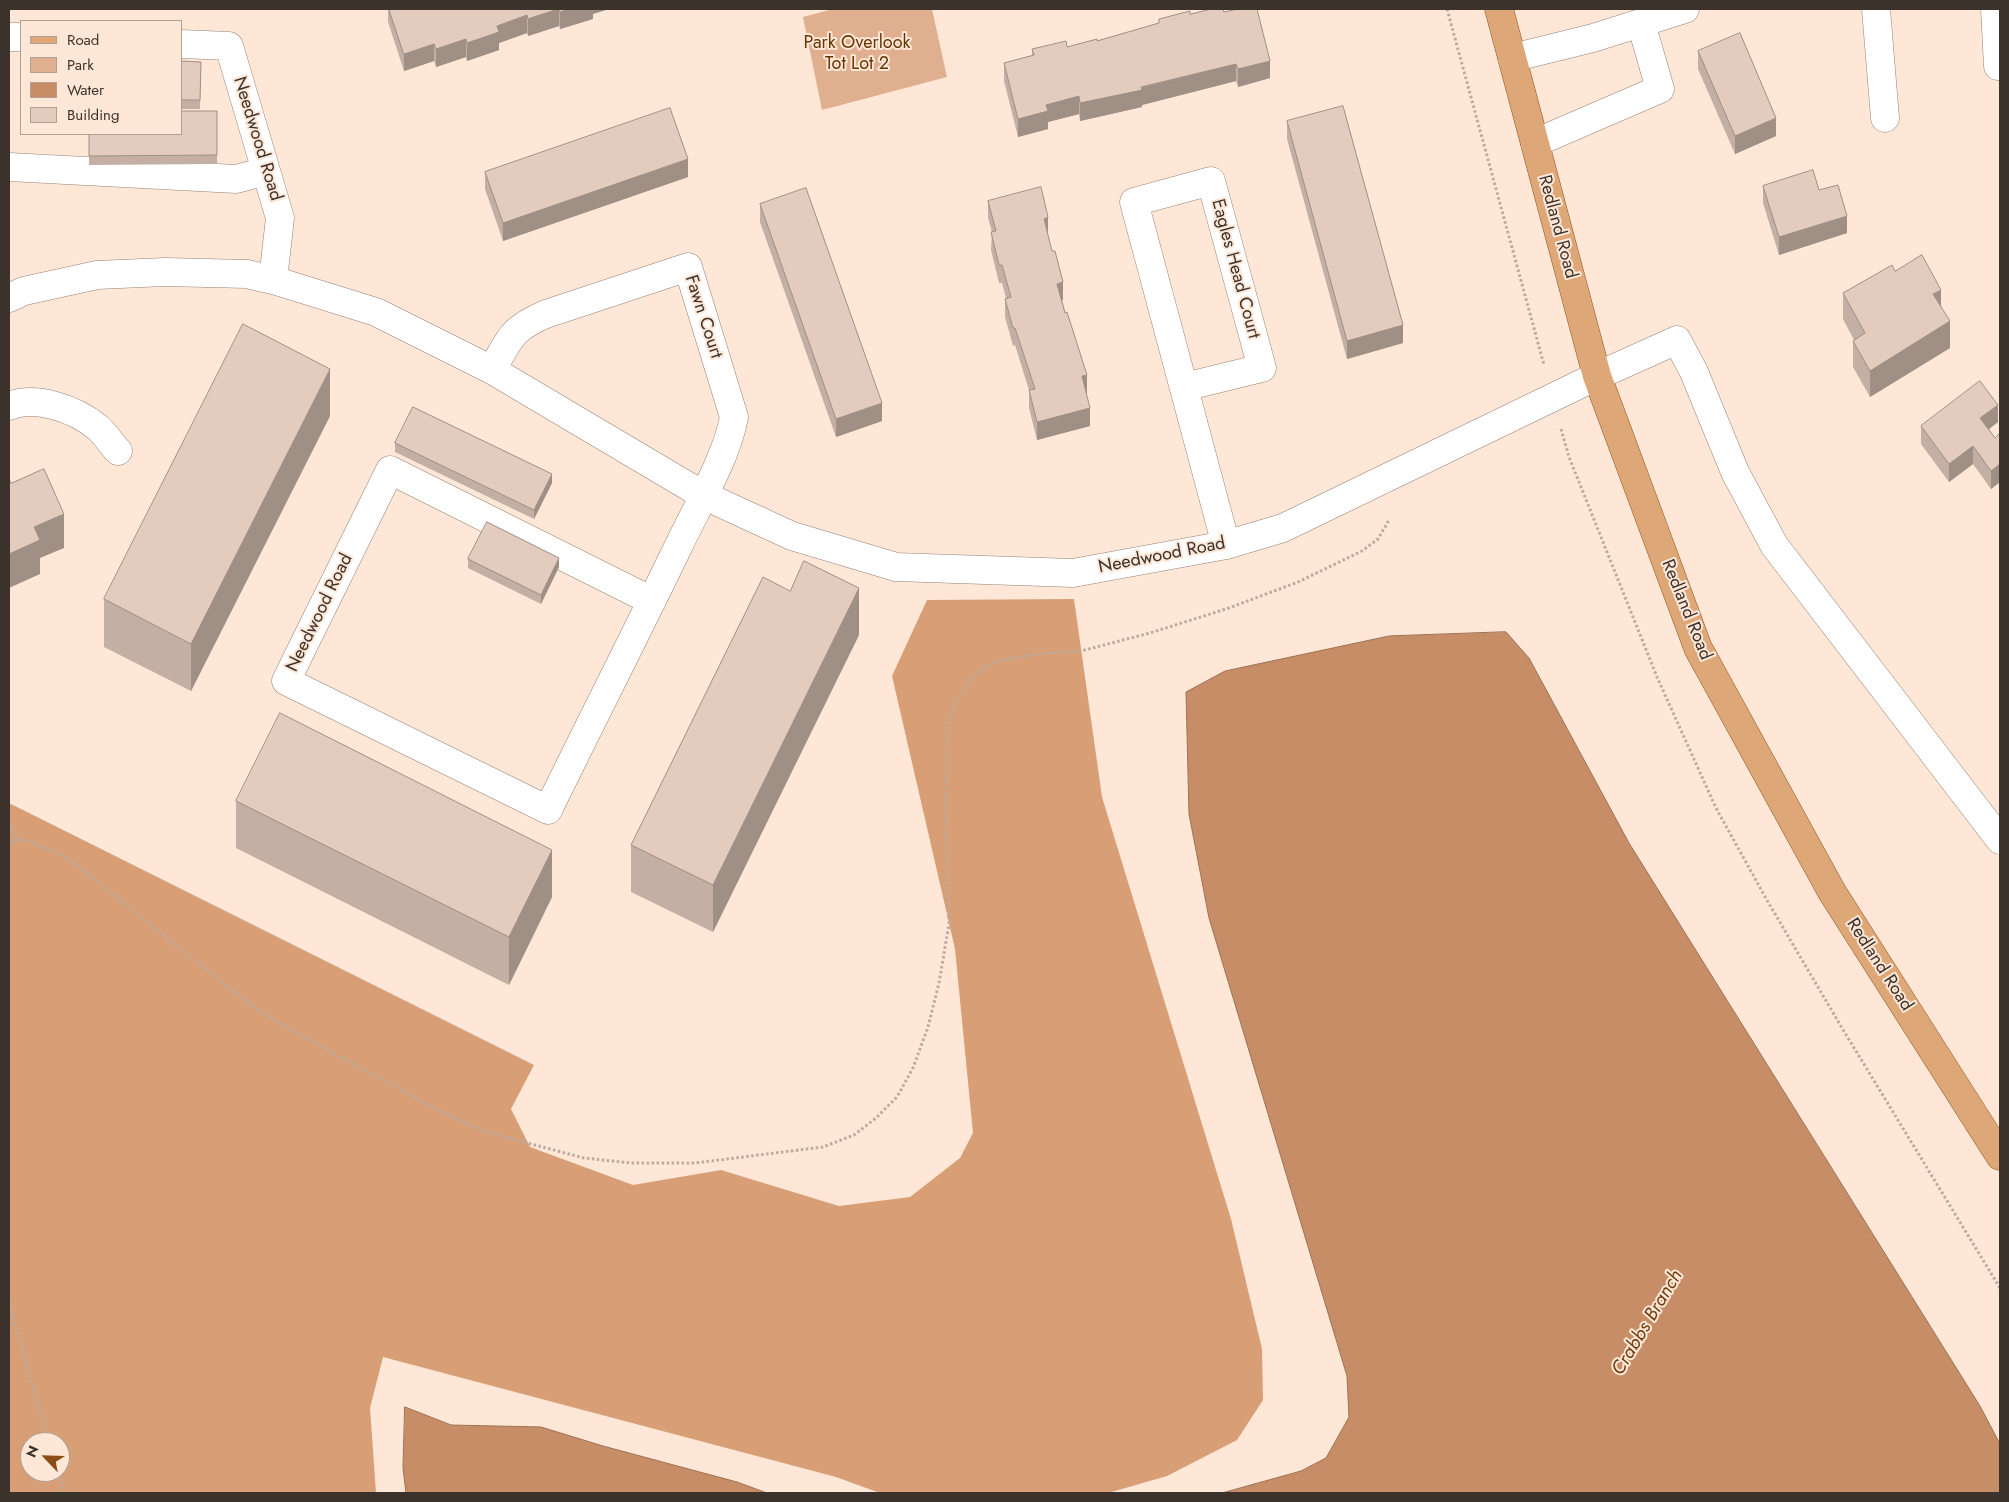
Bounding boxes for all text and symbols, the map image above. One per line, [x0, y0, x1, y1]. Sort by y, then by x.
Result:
legend [20, 20, 182, 135]
text: Road [67, 29, 99, 51]
park label: Park Overlook Tot Lot 2 [804, 33, 910, 76]
text: Park [67, 54, 94, 76]
street label: Needwood Road [228, 74, 286, 204]
text: Water [67, 79, 104, 101]
text: Building [67, 104, 119, 126]
street label: Redland Road [1533, 173, 1581, 281]
street label: Eagles Head Court [1206, 197, 1264, 341]
street label: Fawn Court [679, 273, 727, 361]
street label: Needwood Road [1097, 533, 1227, 579]
street label: Needwood Road [282, 550, 358, 676]
street label: Redland Road [1656, 557, 1716, 663]
street label: Redland Road [1841, 915, 1917, 1015]
water label: Crabbs Branch [1608, 1266, 1688, 1380]
north arrow [20, 1432, 70, 1482]
text: N [21, 1442, 44, 1460]

